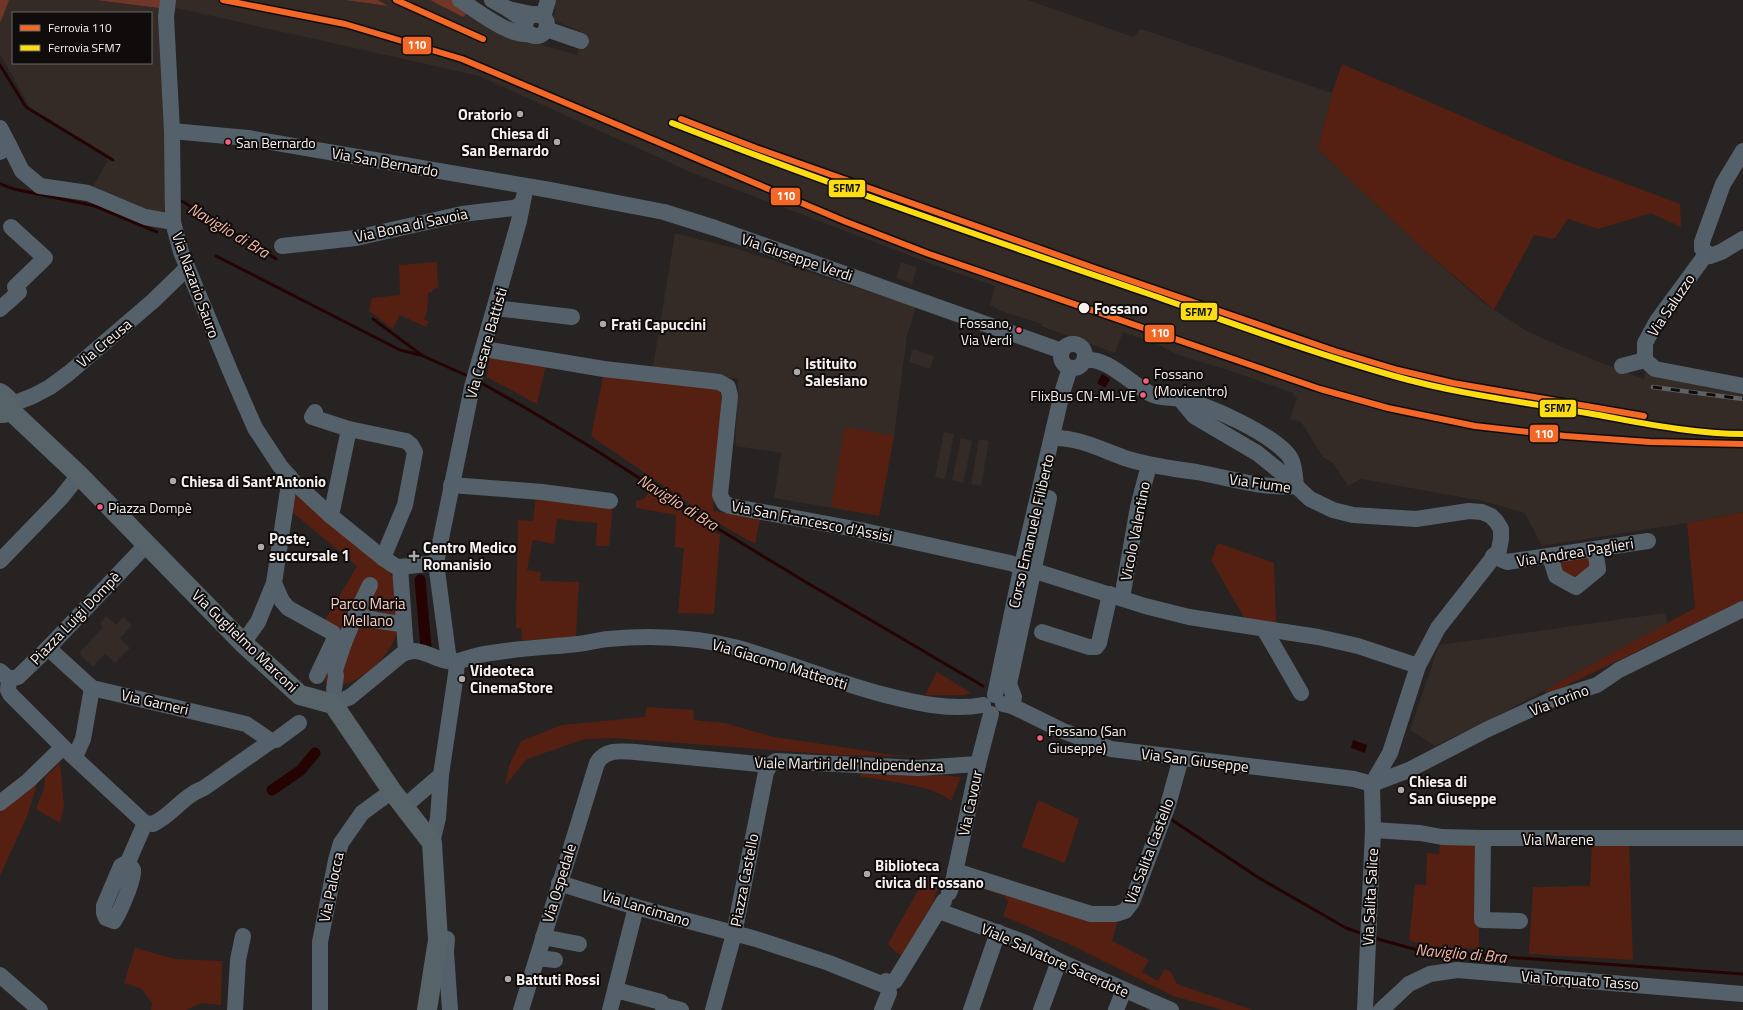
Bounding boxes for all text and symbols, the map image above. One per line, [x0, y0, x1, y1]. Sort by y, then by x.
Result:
legend [12, 12, 152, 64]
text: Ferrovia 110 [48, 18, 112, 37]
line badge: 110 [402, 36, 432, 55]
text: 110 [408, 37, 426, 53]
text: Ferrovia SFM7 [48, 38, 121, 57]
place label: Oratorio [458, 103, 512, 126]
marker: Oratorio [515, 109, 525, 119]
place label: Chiesa di San Bernardo [461, 122, 549, 162]
place label: San Bernardo [236, 132, 316, 153]
marker: San Bernardo [223, 137, 233, 147]
marker: Chiesa di San Bernardo [552, 137, 562, 147]
street label: Via San Bernardo [330, 141, 440, 183]
line badge: SFM7 [828, 179, 866, 198]
text: SFM7 [833, 180, 861, 196]
line badge: 110 [770, 187, 801, 206]
text: 110 [777, 188, 795, 204]
water label: Naviglio di Bra [184, 196, 275, 264]
street label: Via Bona di Savoia [352, 202, 470, 248]
street label: Via Giuseppe Verdi [738, 227, 856, 287]
street label: Via Nazario Sauro [166, 229, 226, 341]
street label: Via Saluzzo [1641, 269, 1701, 341]
street label: Via Cesare Battisti [459, 285, 513, 401]
place label: Fossano [1094, 297, 1148, 320]
marker: Fossano [1077, 301, 1091, 315]
line badge: SFM7 [1180, 302, 1218, 321]
text: SFM7 [1185, 304, 1213, 320]
place label: Fossano, Via Verdi [959, 312, 1012, 350]
street label: Via Creusa [71, 313, 137, 373]
place label: Frati Capuccini [611, 313, 706, 336]
marker: Frati Capuccini [598, 319, 608, 329]
line badge: 110 [1144, 324, 1175, 343]
marker: Fossano, Via Verdi [1014, 325, 1024, 335]
text: 110 [1151, 325, 1169, 341]
place label: Istituito Salesiano [805, 352, 867, 392]
place label: Fossano (Movicentro) [1154, 363, 1227, 401]
marker: Istituito Salesiano [792, 367, 802, 377]
marker: Fossano (Movicentro) [1141, 376, 1151, 386]
place label: FlixBus CN-MI-VE [1030, 385, 1136, 406]
marker: FlixBus CN-MI-VE [1138, 390, 1148, 400]
line badge: SFM7 [1539, 399, 1577, 418]
text: SFM7 [1544, 400, 1572, 416]
line badge: 110 [1529, 424, 1559, 443]
text: 110 [1535, 426, 1553, 442]
street label: Corso Emanuele Filiberto [1002, 452, 1060, 610]
street label: Via Fiume [1228, 467, 1292, 499]
water label: Naviglio di Bra [633, 468, 724, 537]
place label: Chiesa di Sant'Antonio [181, 470, 326, 493]
marker: Chiesa di Sant'Antonio [168, 476, 178, 486]
street label: Vicolo Valentino [1114, 479, 1156, 583]
street label: Via San Francesco d'Assisi [729, 494, 895, 548]
place label: Piazza Dompè [108, 497, 192, 518]
marker: Piazza Dompè [95, 502, 105, 512]
place label: Poste, succursale 1 [269, 527, 350, 567]
street label: Via Andrea Paglieri [1515, 531, 1635, 573]
place label: Centro Medico Romanisio [423, 536, 516, 576]
marker: Poste, succursale 1 [256, 542, 266, 552]
marker: Centro Medico Romanisio [408, 550, 420, 562]
street label: Piazza Luigi Dompè [24, 566, 126, 670]
street label: Via Guglielmo Marconi [187, 584, 303, 698]
park label: Parco Maria Mellano [330, 592, 406, 632]
street label: Via Giacomo Matteotti [709, 632, 851, 696]
place label: Videoteca CinemaStore [470, 659, 553, 699]
marker: Videoteca CinemaStore [457, 674, 467, 684]
street label: Via Torino [1526, 678, 1592, 722]
street label: Via Garneri [119, 683, 191, 721]
place label: Fossano (San Giuseppe) [1048, 720, 1126, 758]
marker: Fossano (San Giuseppe) [1035, 733, 1045, 743]
street label: Via San Giuseppe [1140, 742, 1250, 778]
street label: Viale Martiri dell'Indipendenza [754, 751, 944, 777]
street label: Via Cavour [952, 768, 988, 838]
place label: Chiesa di San Giuseppe [1409, 770, 1497, 810]
marker: Chiesa di San Giuseppe [1396, 785, 1406, 795]
street label: Via Salita Castello [1118, 795, 1180, 907]
street label: Via Marene [1522, 828, 1594, 851]
street label: Piazza Castello [724, 831, 764, 929]
street label: Via Ospedale [536, 841, 582, 925]
street label: Via Salita Salice [1356, 848, 1384, 946]
street label: Via Palocca [312, 849, 350, 924]
place label: Biblioteca civica di Fossano [875, 854, 984, 894]
marker: Biblioteca civica di Fossano [862, 869, 872, 879]
street label: Via Lancimano [599, 884, 693, 932]
street label: Viale Salvatore Sacerdote [977, 917, 1133, 1003]
water label: Naviglio di Bra [1415, 937, 1508, 969]
street label: Via Torquato Tasso [1520, 964, 1640, 996]
place label: Battuti Rossi [516, 968, 600, 991]
marker: Battuti Rossi [503, 974, 513, 984]

